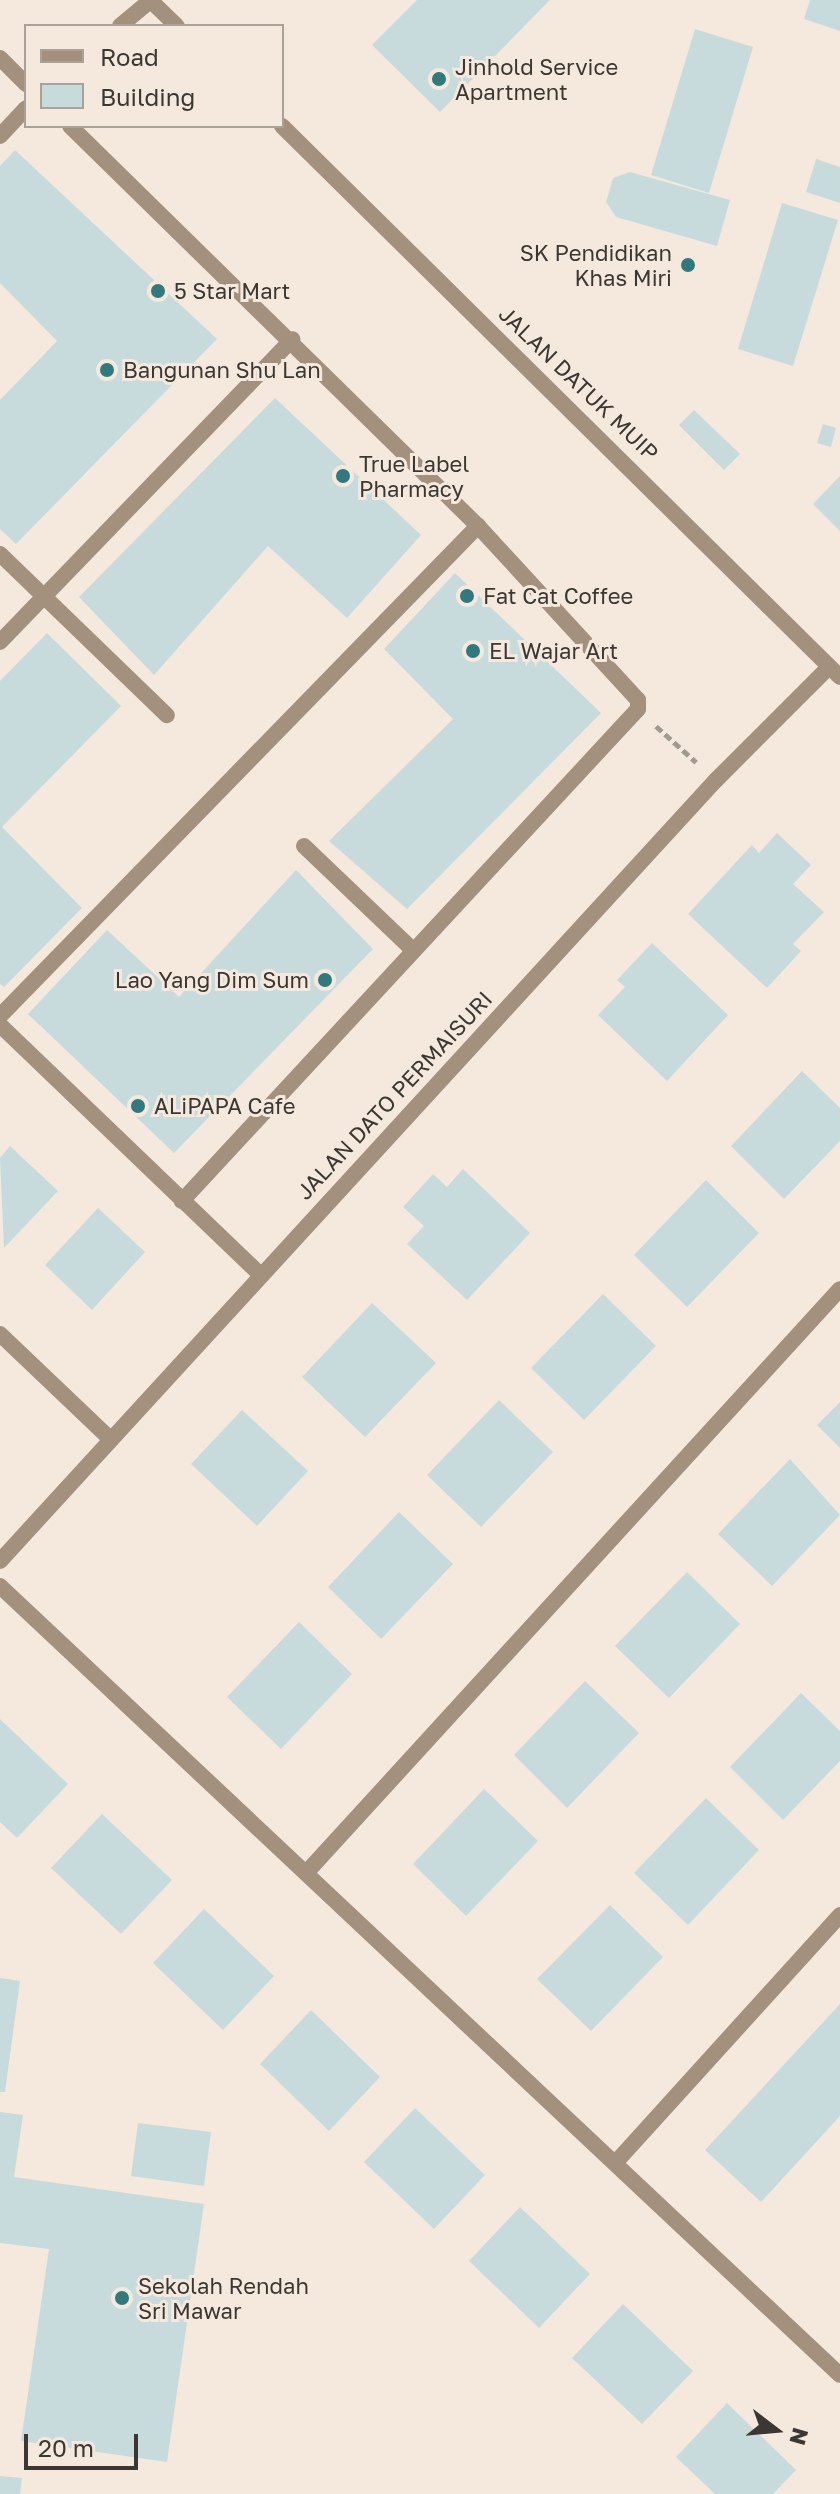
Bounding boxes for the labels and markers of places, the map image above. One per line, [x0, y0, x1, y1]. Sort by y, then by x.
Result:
place label: Jinhold Service Apartment [455, 53, 618, 104]
marker: Jinhold Service Apartment [430, 70, 448, 88]
place label: SK Pendidikan Khas Miri [520, 239, 672, 290]
marker: SK Pendidikan Khas Miri [679, 256, 697, 274]
place label: 5 Star Mart [174, 278, 290, 304]
marker: 5 Star Mart [149, 282, 167, 300]
place label: Bangunan Shu Lan [123, 357, 321, 383]
marker: Bangunan Shu Lan [98, 361, 116, 379]
place label: True Label Pharmacy [359, 450, 469, 502]
marker: True Label Pharmacy [334, 467, 352, 485]
place label: Fat Cat Coffee [483, 583, 633, 609]
marker: Fat Cat Coffee [458, 587, 476, 605]
place label: EL Wajar Art [489, 638, 618, 664]
marker: EL Wajar Art [464, 642, 482, 660]
place label: Lao Yang Dim Sum [115, 967, 309, 993]
marker: Lao Yang Dim Sum [316, 971, 334, 989]
place label: ALiPAPA Cafe [154, 1093, 295, 1119]
marker: ALiPAPA Cafe [129, 1097, 147, 1115]
place label: Sekolah Rendah Sri Mawar [138, 2272, 309, 2324]
marker: Sekolah Rendah Sri Mawar [113, 2289, 131, 2307]

